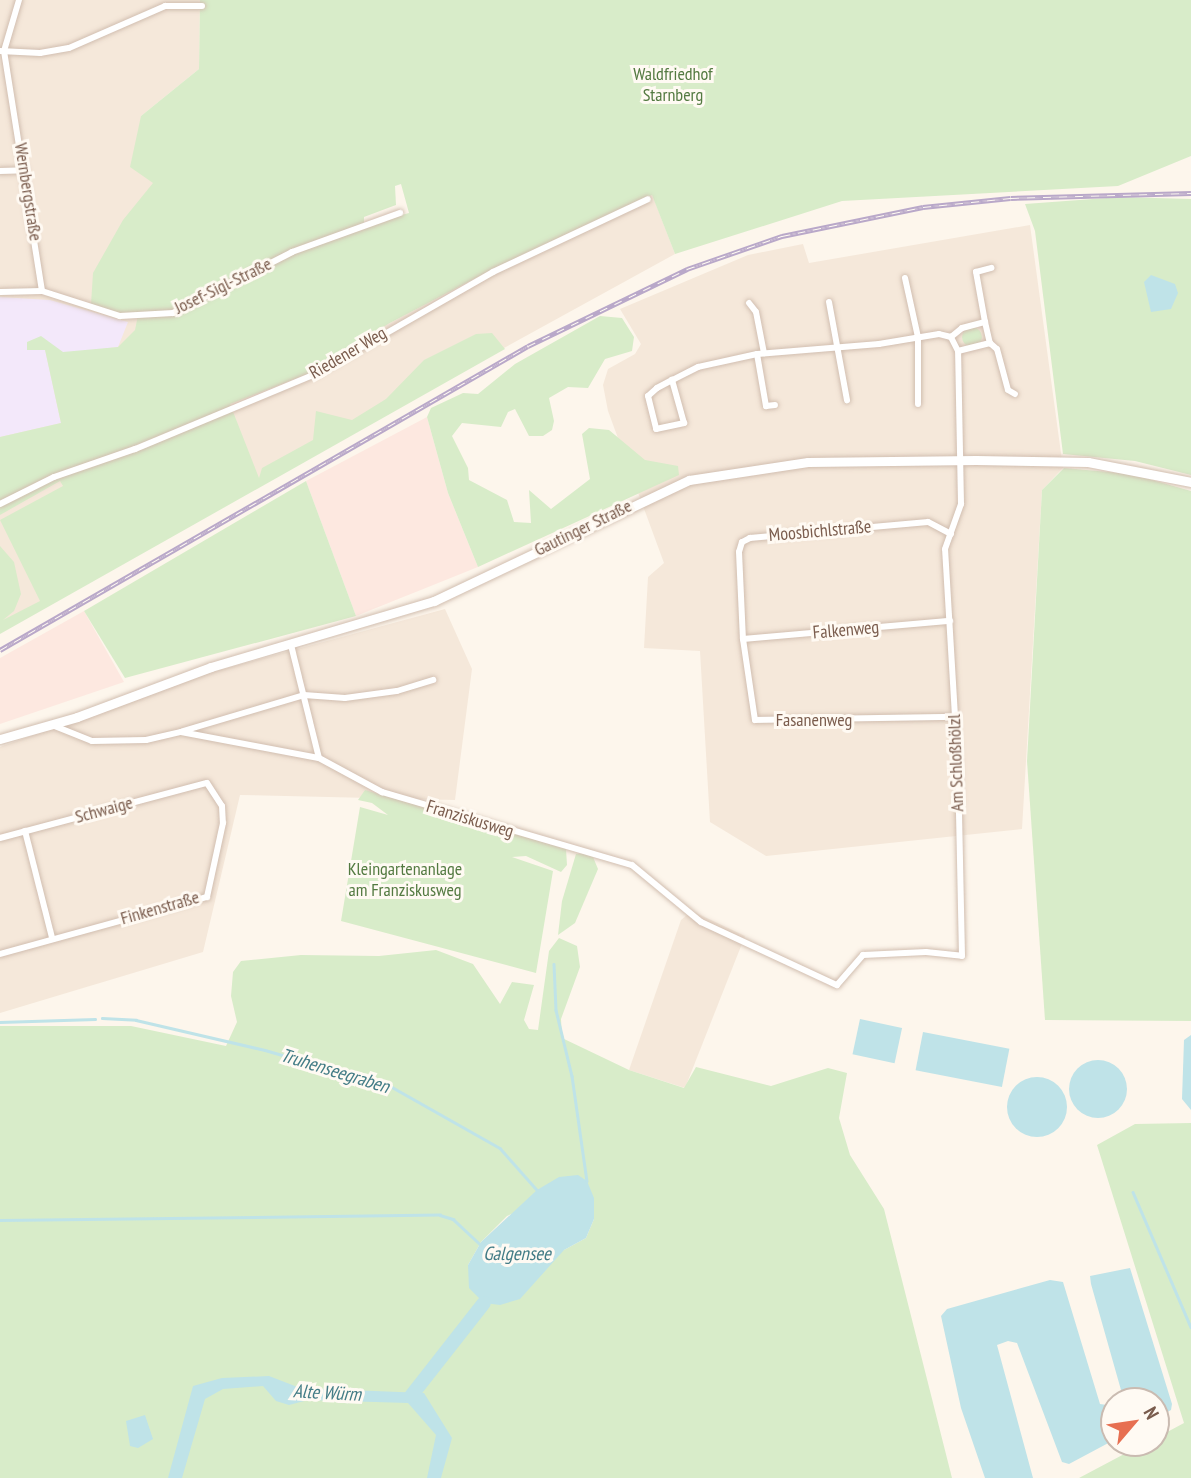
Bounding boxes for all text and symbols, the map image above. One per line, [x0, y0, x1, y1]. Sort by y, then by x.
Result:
park label: Waldfriedhof Starnberg [633, 64, 713, 106]
street label: Wernbergstraße [10, 141, 46, 243]
street label: Josef-Sigl-Straße [171, 253, 275, 319]
street label: Riedener Weg [305, 322, 391, 384]
street label: Gautinger Straße [531, 495, 635, 561]
street label: Moosbichlstraße [768, 516, 872, 546]
street label: Falkenweg [812, 616, 880, 644]
street label: Fasanenweg [776, 709, 852, 731]
street label: Am Schloßhölzl [944, 714, 968, 812]
street label: Schwaige [73, 792, 135, 828]
street label: Franziskusweg [424, 795, 516, 843]
park label: Kleingartenanlage am Franziskusweg [348, 859, 462, 902]
street label: Finkenstraße [118, 886, 202, 930]
water label: Truhenseegraben [278, 1044, 392, 1098]
water label: Galgensee [483, 1243, 551, 1265]
water label: Alte Würm [292, 1380, 362, 1406]
north arrow [1100, 1387, 1170, 1457]
text: N [1139, 1402, 1165, 1423]

